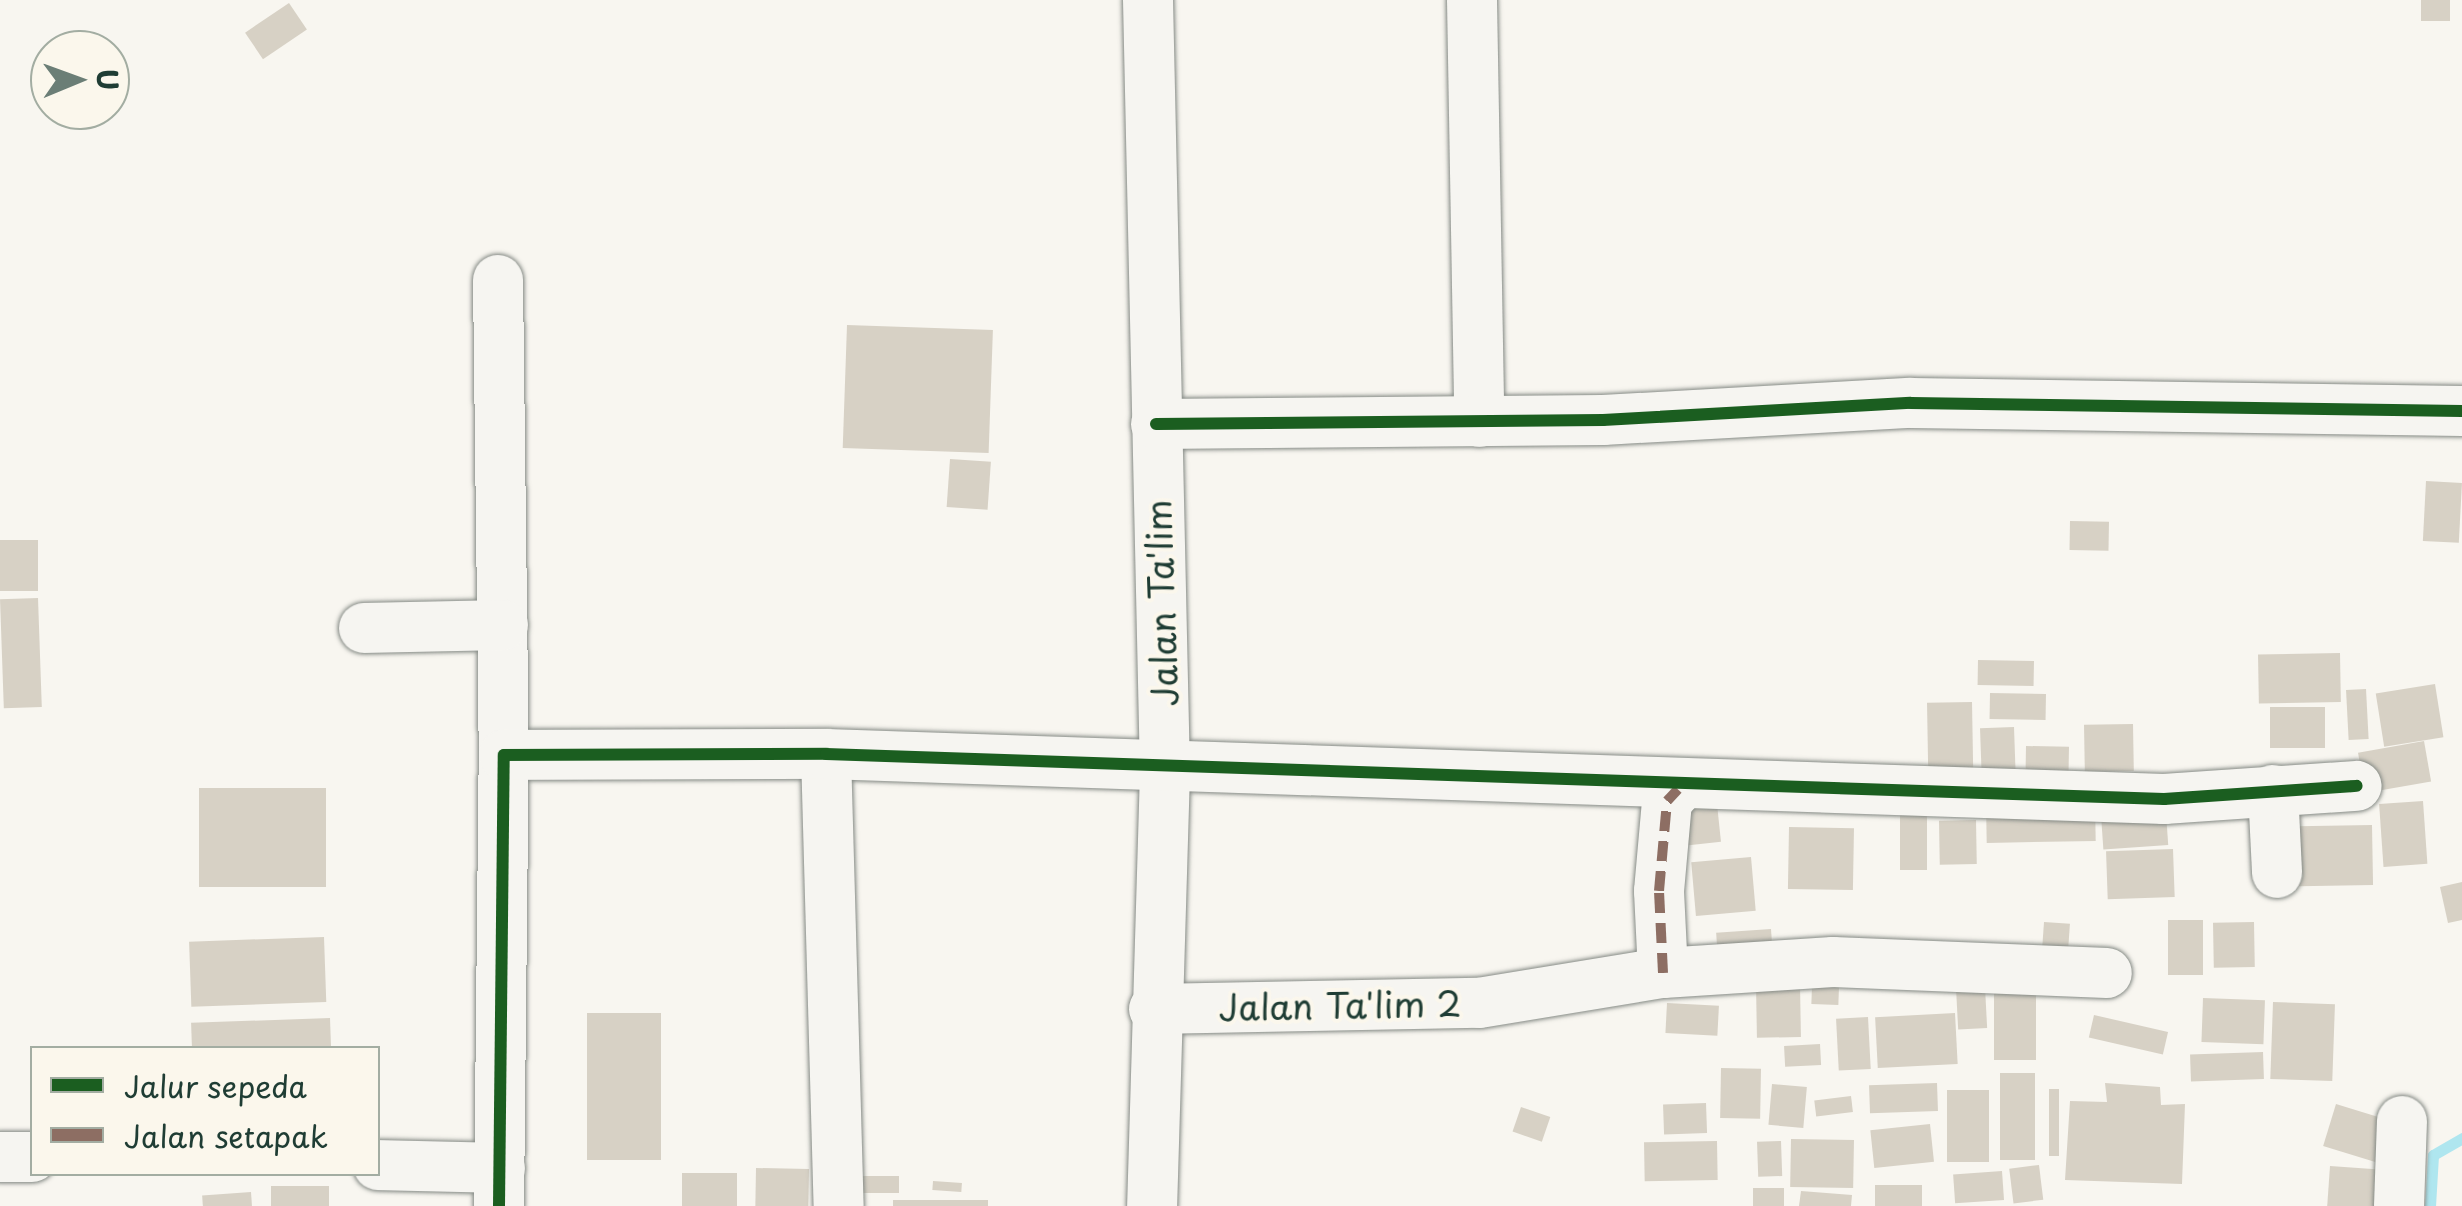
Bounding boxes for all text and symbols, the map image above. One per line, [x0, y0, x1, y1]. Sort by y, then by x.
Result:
north arrow [30, 30, 130, 130]
text: U [87, 68, 130, 91]
street label: Jalan Ta'lim [1136, 499, 1186, 707]
street label: Jalan Ta'lim 2 [1219, 982, 1461, 1028]
legend [30, 1046, 380, 1176]
text: Jalur sepeda [124, 1063, 307, 1108]
text: Jalan setapak [124, 1113, 328, 1158]

